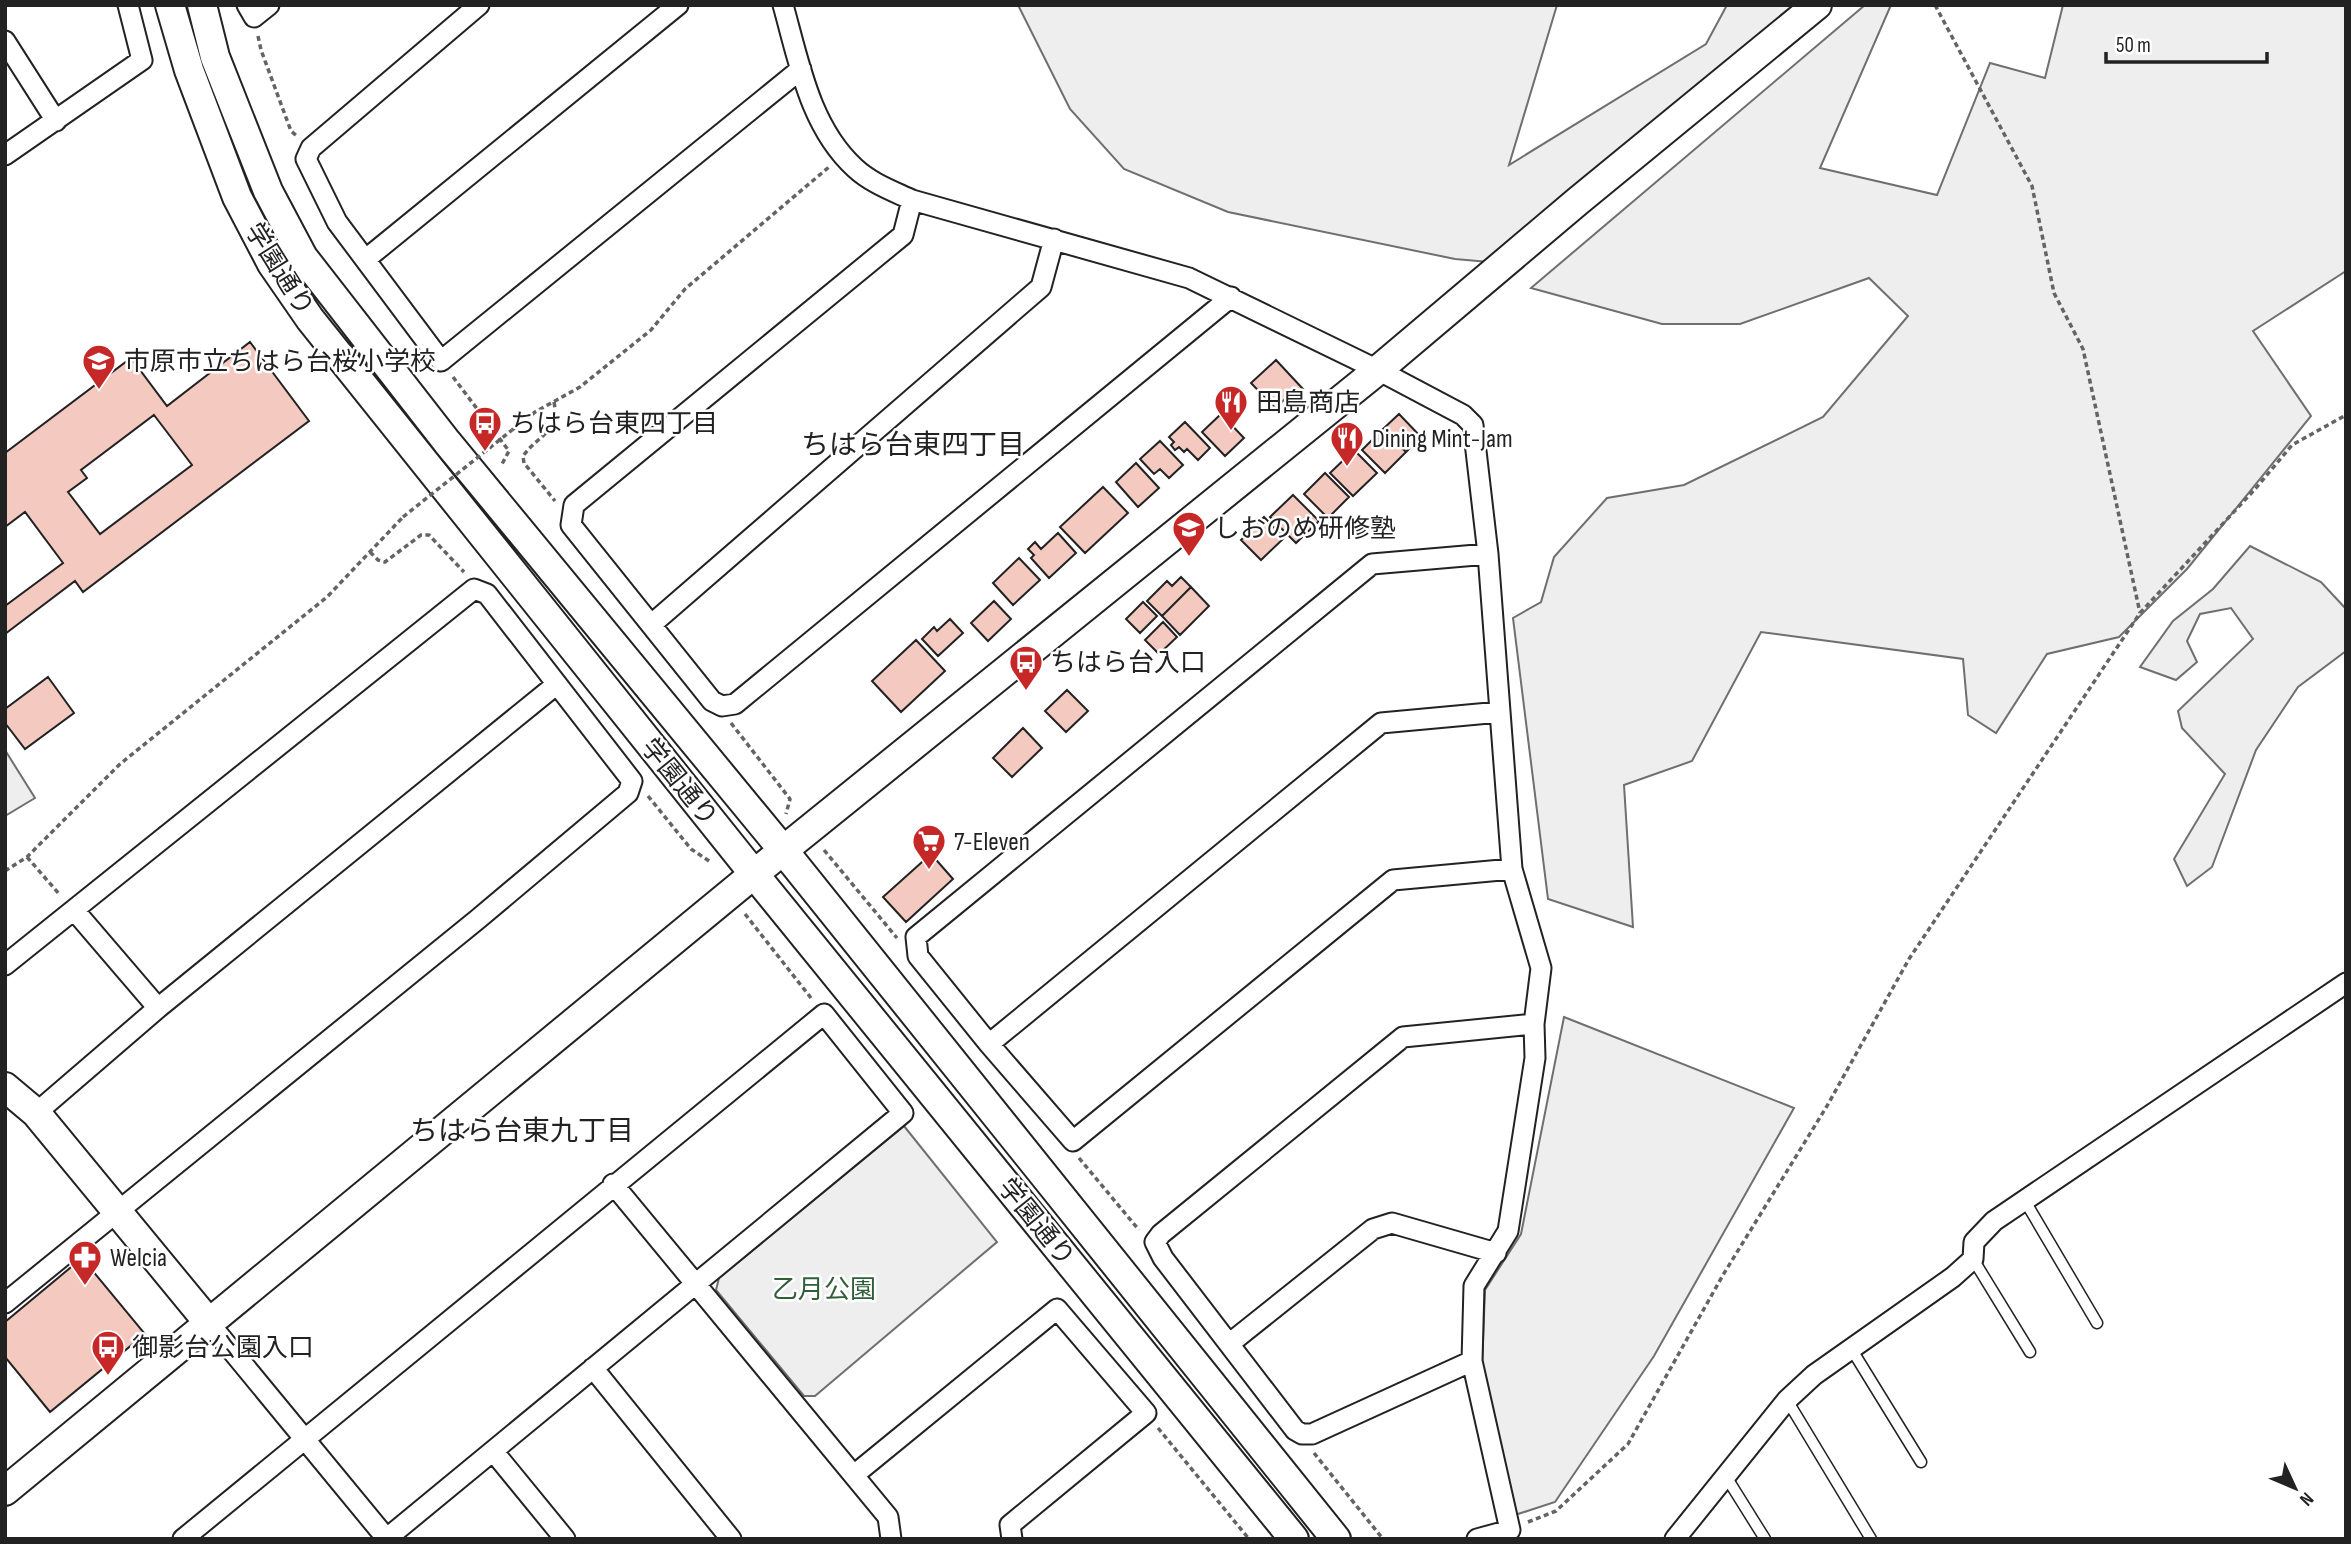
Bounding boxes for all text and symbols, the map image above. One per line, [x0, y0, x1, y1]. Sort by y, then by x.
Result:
scale bar [2106, 21, 2267, 65]
text: 50 m [2116, 33, 2151, 58]
street label: 学園通り [238, 217, 319, 322]
school or university icon: 市原市立ちはら台桜小学校 [80, 342, 118, 391]
place label: 市原市立ちはら台桜小学校 [124, 347, 436, 378]
restaurant icon: 田島商店 [1212, 383, 1250, 432]
place label: 田島商店 [1256, 388, 1360, 419]
bus stop icon: ちはら台東四丁目 [466, 404, 504, 453]
place label: ちはら台東四丁目 [510, 409, 718, 440]
restaurant icon: Dining Mint-Jam [1328, 419, 1366, 468]
place label: Dining Mint-Jam [1372, 424, 1513, 455]
district label: ちはら台東四丁目 [801, 429, 1025, 462]
school or university icon: しおのめ研修塾 [1170, 509, 1208, 558]
place label: しおのめ研修塾 [1214, 514, 1396, 545]
bus stop icon: ちはら台入口 [1007, 643, 1045, 692]
place label: ちはら台入口 [1050, 648, 1206, 679]
street label: 学園通り [634, 733, 724, 833]
supermarket icon: 7-Eleven [910, 822, 948, 871]
place label: 7-Eleven [954, 827, 1030, 858]
district label: ちはら台東九丁目 [410, 1115, 634, 1148]
street label: 学園通り [991, 1173, 1081, 1273]
pharmacy icon: Welcia [66, 1238, 104, 1287]
place label: Welcia [110, 1243, 167, 1274]
park label: 乙月公園 [772, 1275, 876, 1306]
bus stop icon: 御影台公園入口 [89, 1328, 127, 1377]
place label: 御影台公園入口 [132, 1333, 314, 1364]
north arrow [2260, 1453, 2330, 1523]
text: N [2294, 1487, 2318, 1510]

